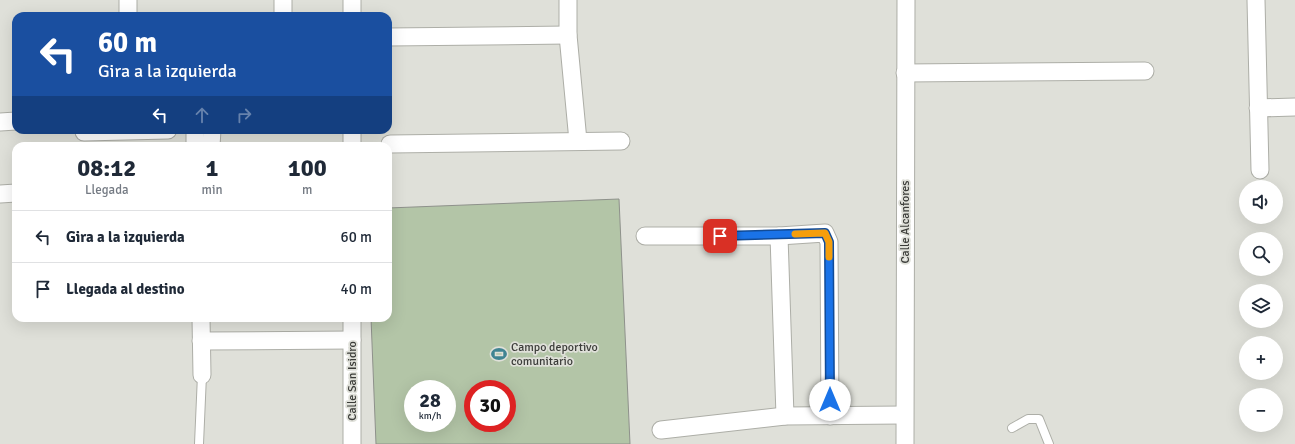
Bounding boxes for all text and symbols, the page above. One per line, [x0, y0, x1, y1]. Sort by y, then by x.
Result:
text: 60 m [98, 26, 157, 60]
icon: left [32, 28, 84, 80]
text: Gira a la izquierda [98, 60, 237, 82]
icon: left [149, 104, 171, 126]
icon: ahead [191, 104, 213, 126]
icon: right [233, 104, 255, 126]
text: 08:12 [77, 153, 136, 183]
text: 1 [206, 153, 218, 183]
text: 100 [288, 153, 327, 183]
street label: Calle Alcanfores [898, 180, 913, 264]
map controls [1239, 180, 1283, 432]
button: sound [1239, 180, 1283, 224]
text: Llegada [85, 182, 129, 198]
text: min [202, 182, 223, 198]
text: m [302, 182, 312, 198]
pin [703, 219, 737, 253]
icon: arrive [709, 225, 731, 247]
icon: left [32, 226, 54, 248]
text: Gira a la izquierda [66, 228, 185, 246]
text: 60 m [341, 228, 372, 246]
button: search [1239, 232, 1283, 276]
icon: arrive [32, 278, 54, 300]
text: Llegada al destino [66, 280, 185, 298]
text: 40 m [341, 280, 372, 298]
button: layers [1239, 284, 1283, 328]
button: + [1239, 336, 1283, 380]
place label: Campo deportivo comunitario [511, 340, 598, 369]
street label: Calle San Isidro [345, 341, 360, 421]
sports icon: Campo deportivo comunitario [490, 345, 508, 363]
position arrow [809, 379, 851, 421]
speed limit sign: 30 [464, 380, 516, 432]
text: 28 [419, 388, 441, 413]
button: − [1239, 388, 1283, 432]
text: km/h [419, 410, 441, 422]

